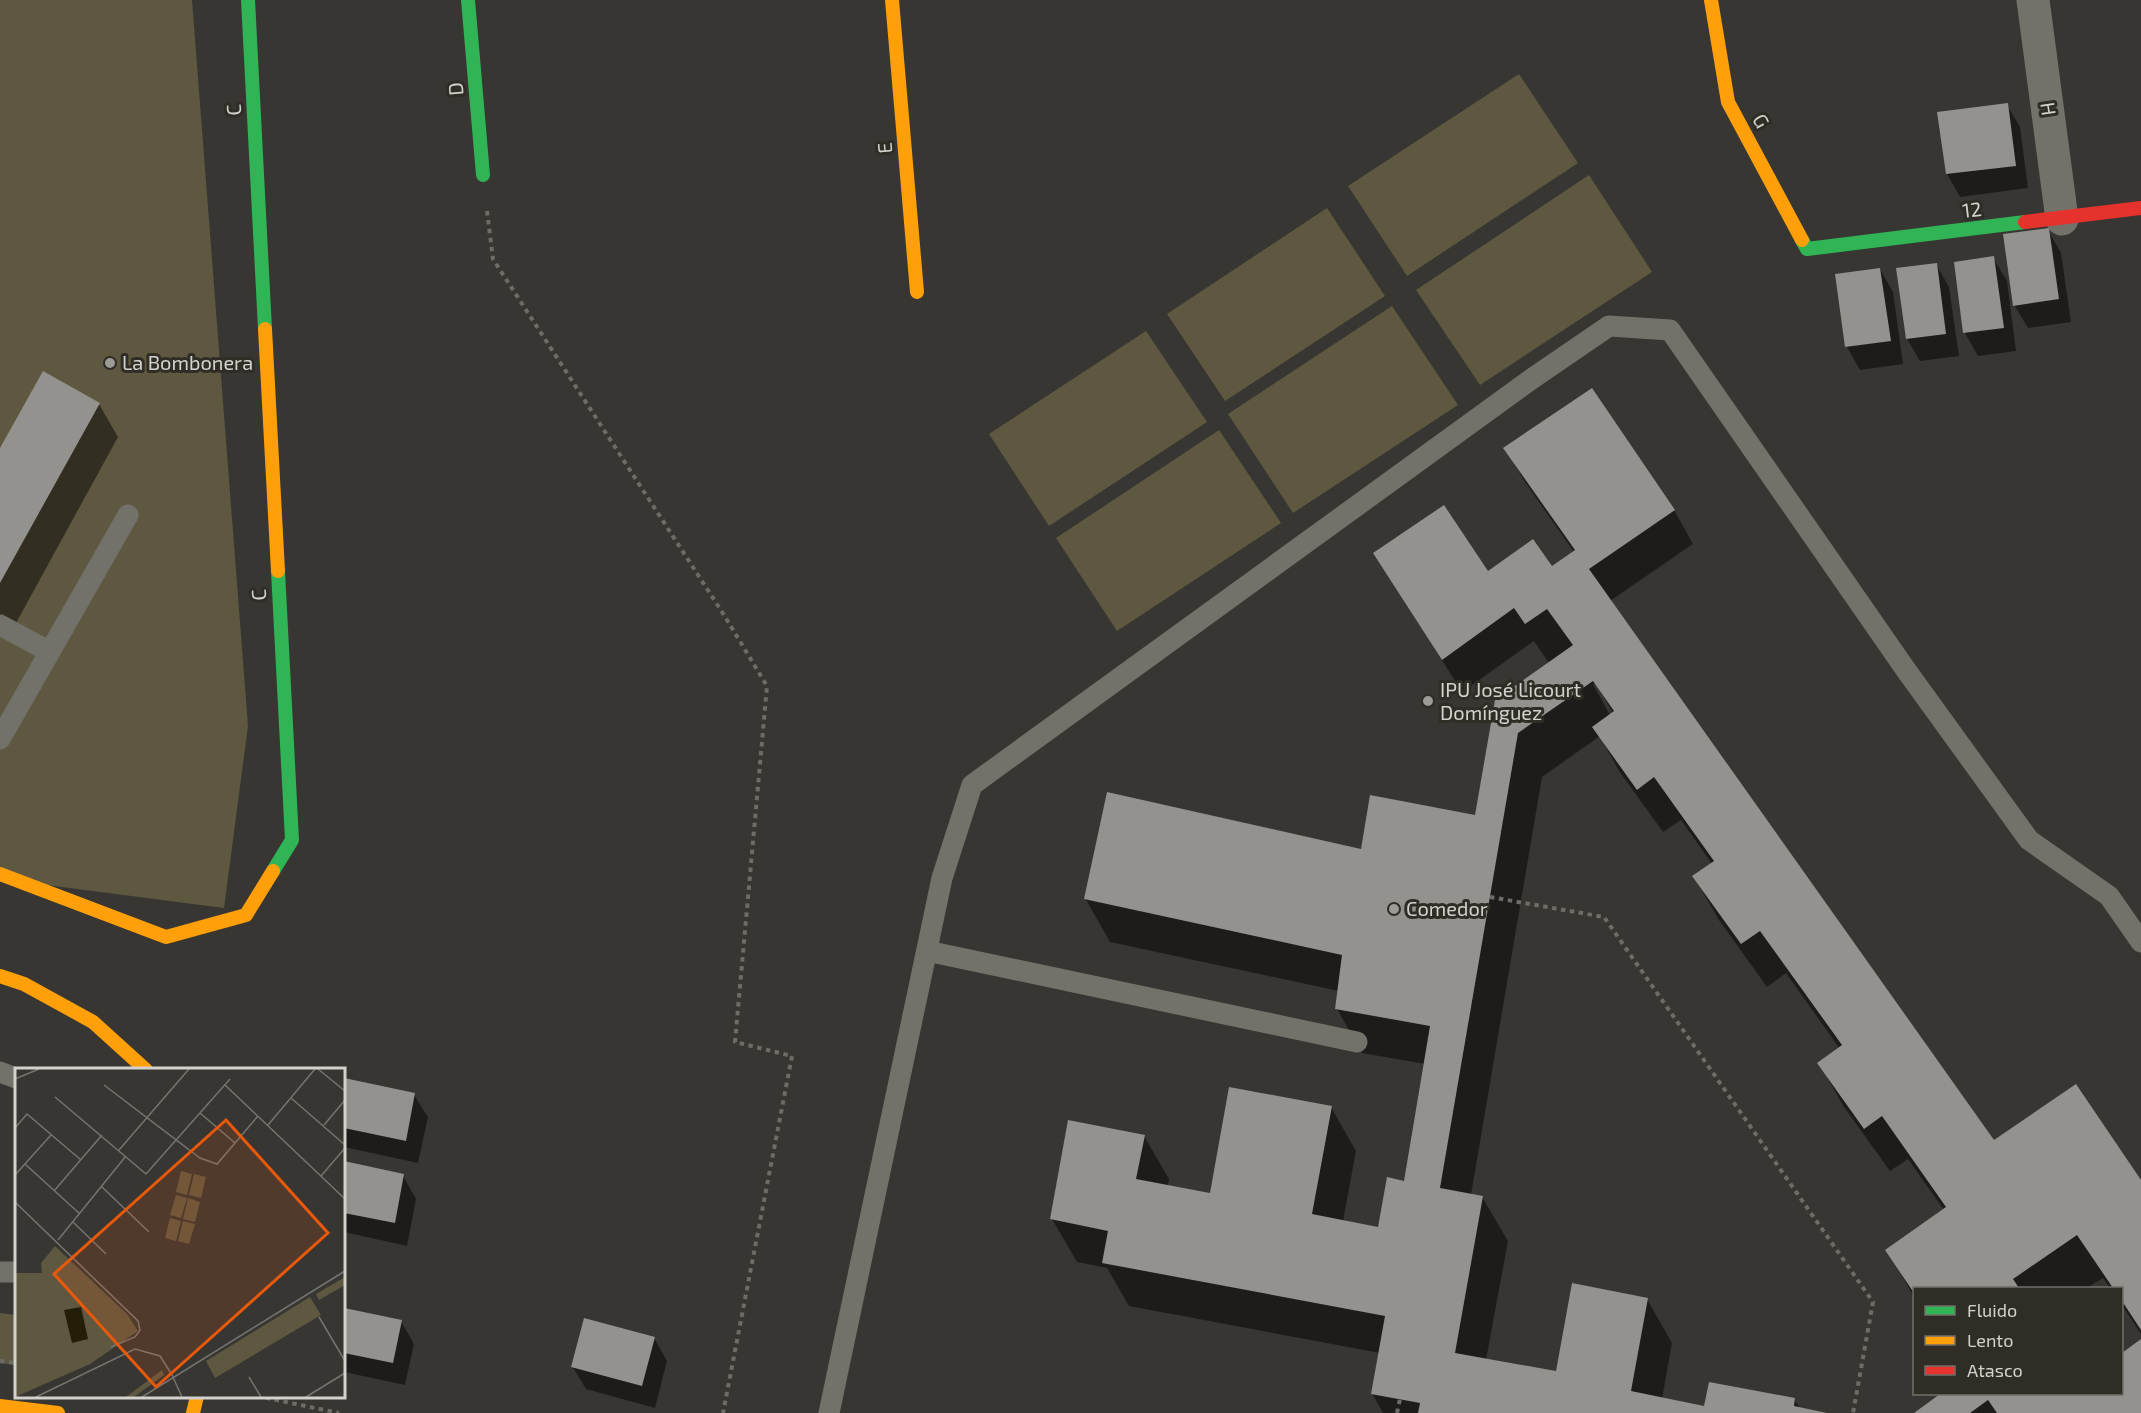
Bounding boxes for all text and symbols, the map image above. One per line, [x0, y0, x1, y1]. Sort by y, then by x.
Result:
street label: D [442, 81, 468, 97]
street label: H [2036, 101, 2062, 117]
street label: C [221, 104, 245, 116]
street label: G [1748, 109, 1775, 132]
street label: E [872, 141, 896, 155]
street label: 12 [1961, 196, 1983, 222]
place label: La Bombonera [122, 350, 253, 374]
marker: La Bombonera [103, 356, 117, 370]
street label: C [246, 589, 270, 601]
place label: IPU José Licourt Domínguez [1440, 677, 1582, 724]
marker: IPU José Licourt Domínguez [1421, 694, 1435, 708]
place label: Comedor [1406, 896, 1488, 920]
marker: Comedor [1387, 902, 1401, 916]
inset map [15, 1068, 345, 1398]
legend [1913, 1287, 2123, 1395]
text: Fluido [1967, 1299, 2017, 1321]
text: Lento [1967, 1329, 2013, 1351]
text: Atasco [1967, 1359, 2023, 1381]

